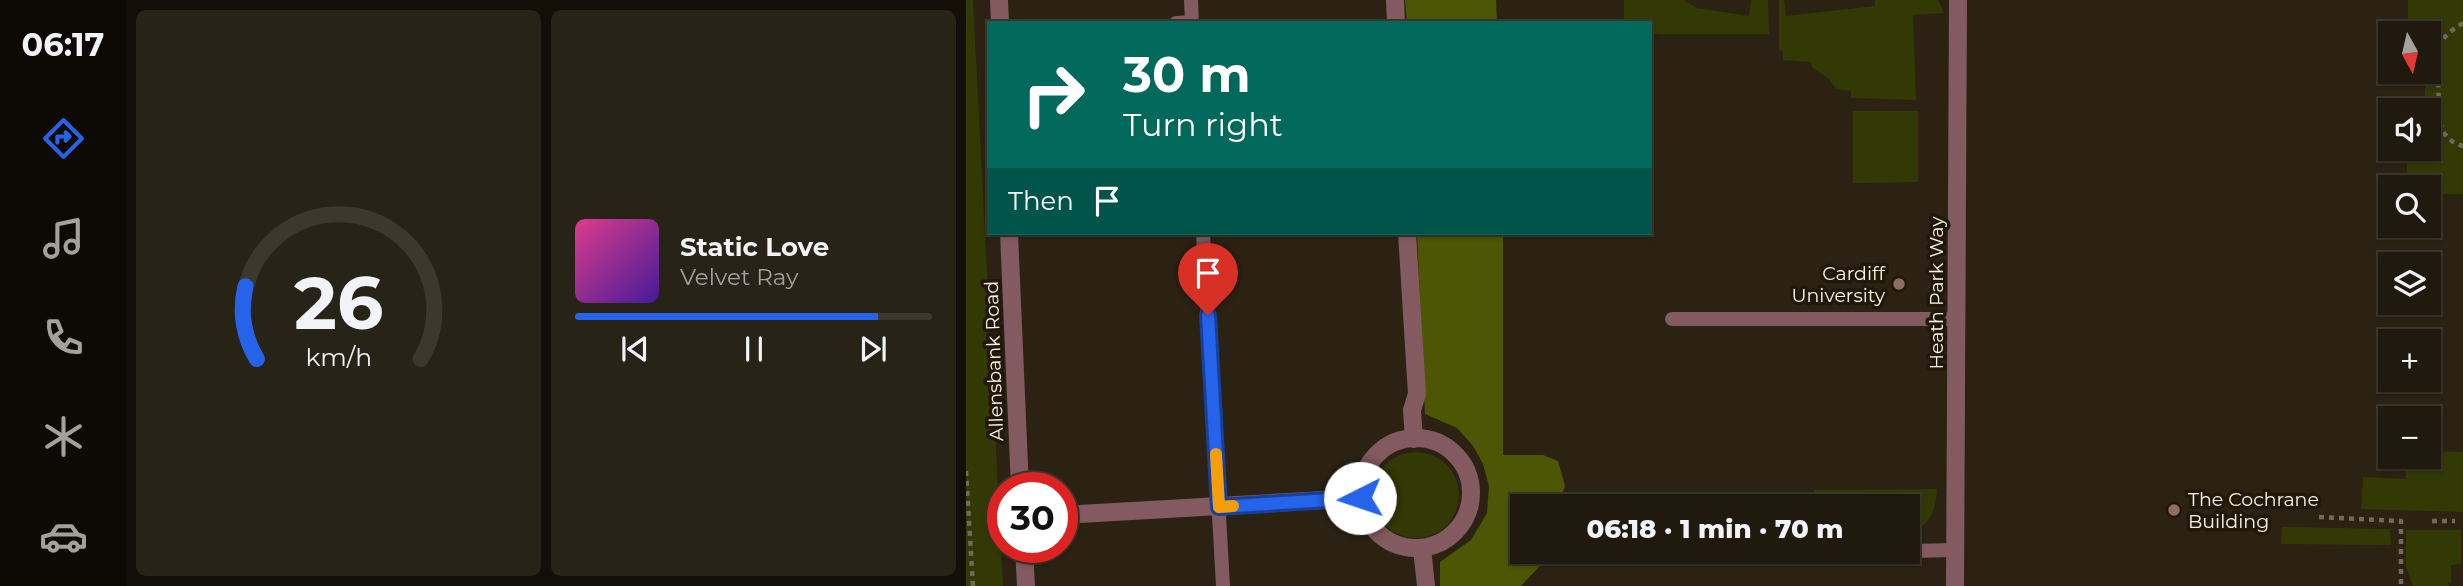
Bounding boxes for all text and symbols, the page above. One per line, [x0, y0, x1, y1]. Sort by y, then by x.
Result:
north arrow [2378, 21, 2441, 84]
map controls [2378, 21, 2441, 469]
text: 06:17 [22, 25, 104, 64]
text: 30 m [1123, 45, 1251, 104]
icon: right [1008, 49, 1099, 140]
button: sound [2378, 98, 2441, 161]
text: Turn right [1123, 105, 1283, 144]
icon: directions [39, 114, 88, 163]
button: search [2378, 175, 2441, 238]
icon: arrive [1088, 182, 1126, 220]
text: Then [1008, 185, 1074, 217]
icon: music [39, 214, 88, 263]
street label: Heath Park Way [1925, 216, 1948, 369]
text: Static Love [680, 231, 829, 263]
pin [1178, 243, 1238, 315]
button: layers [2378, 252, 2441, 315]
icon: arrive [1189, 254, 1227, 292]
text: 26 [294, 259, 383, 347]
place label: Cardiff University [1791, 262, 1887, 307]
text: Velvet Ray [680, 263, 798, 291]
marker: Cardiff University [1891, 276, 1907, 292]
street label: Allensbank Road [980, 280, 1008, 442]
icon: phone [39, 313, 88, 362]
button: + [2378, 329, 2441, 392]
icon: previous [616, 330, 654, 368]
icon: pause [735, 330, 773, 368]
icon: next [854, 330, 892, 368]
text: km/h [305, 342, 372, 372]
button: − [2378, 406, 2441, 469]
icon: climate [39, 412, 88, 461]
position arrow [1323, 461, 1397, 535]
speed limit sign: 30 [987, 472, 1078, 563]
place label: The Cochrane Building [2188, 488, 2319, 533]
marker: The Cochrane Building [2166, 502, 2182, 518]
icon: car [39, 512, 88, 561]
text: 06:18 · 1 min · 70 m [1587, 513, 1843, 545]

